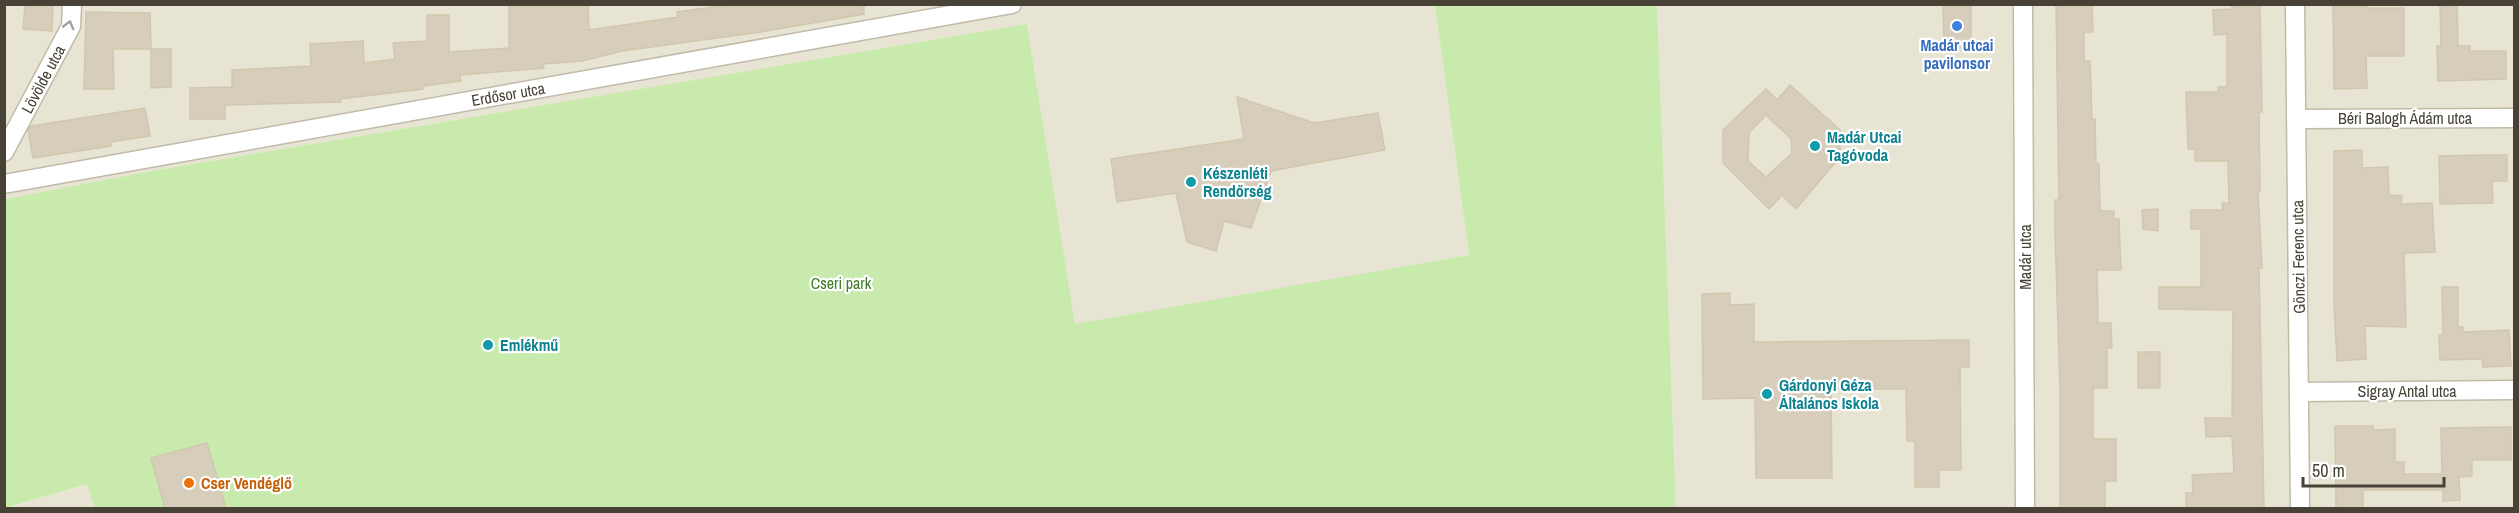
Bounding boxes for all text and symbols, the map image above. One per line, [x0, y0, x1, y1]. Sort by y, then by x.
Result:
marker: Madár utcai pavilonsor [1950, 19, 1964, 33]
one-way arrow [61, 20, 74, 30]
place label: Madár utcai pavilonsor [1921, 34, 1993, 74]
street label: Lövölde utca [16, 40, 71, 117]
street label: Erdősor utca [469, 77, 547, 111]
street label: Béri Balogh Ádám utca [2338, 107, 2473, 129]
place label: Madár Utcai Tagóvoda [1827, 126, 1901, 166]
marker: Madár Utcai Tagóvoda [1808, 139, 1822, 153]
place label: Készenléti Rendőrség [1203, 162, 1272, 202]
marker: Készenléti Rendőrség [1184, 175, 1198, 189]
street label: Gönczi Ferenc utca [2286, 199, 2310, 314]
street label: Madár utca [2014, 223, 2036, 290]
park label: Cseri park [811, 272, 872, 294]
place label: Emlékmű [500, 334, 558, 356]
marker: Emlékmű [481, 338, 495, 352]
place label: Gárdonyi Géza Általános Iskola [1779, 374, 1880, 414]
street label: Sigray Antal utca [2357, 380, 2457, 402]
marker: Gárdonyi Géza Általános Iskola [1760, 387, 1774, 401]
scale bar [2303, 450, 2444, 488]
text: 50 m [2312, 458, 2345, 483]
place label: Cser Vendéglő [201, 472, 292, 494]
marker: Cser Vendéglő [182, 476, 196, 490]

